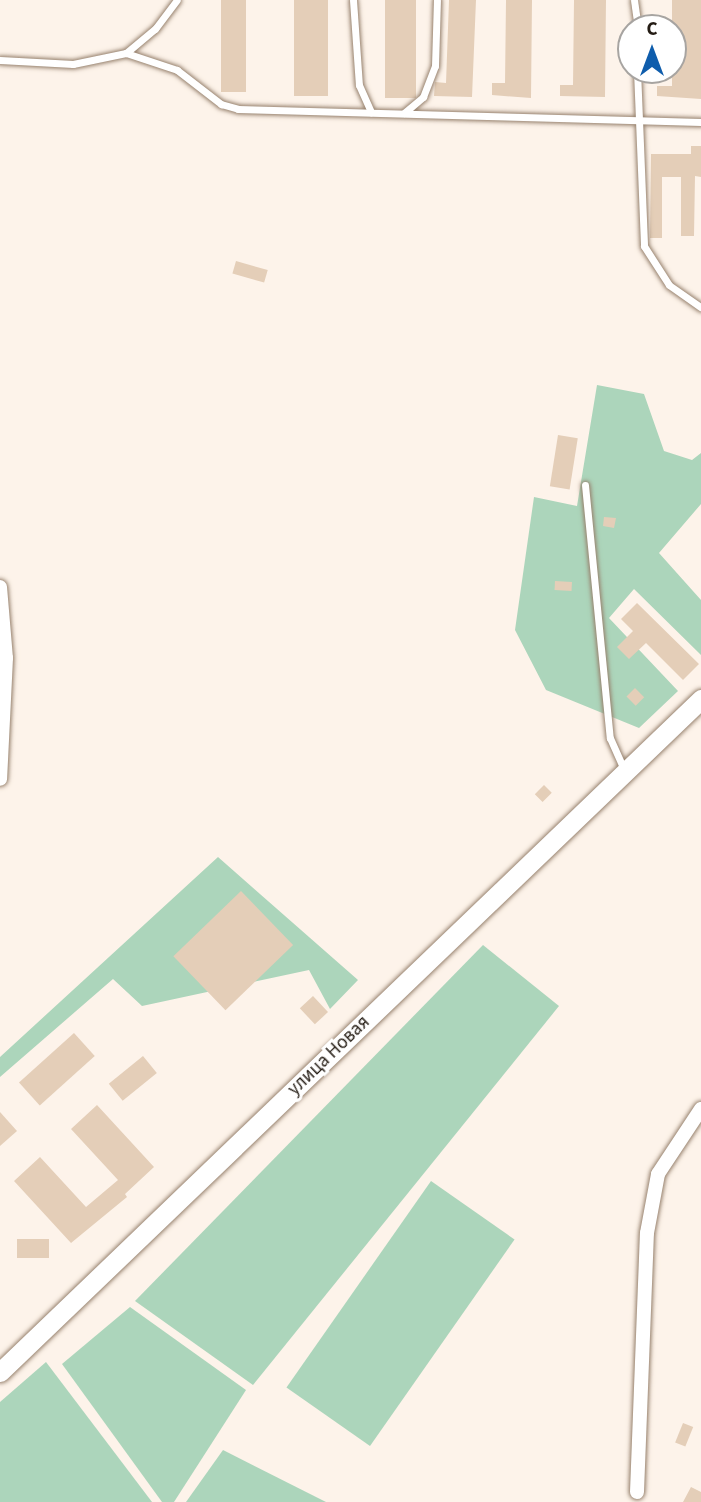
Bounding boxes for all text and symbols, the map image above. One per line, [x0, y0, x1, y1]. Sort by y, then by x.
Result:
north arrow [617, 14, 687, 84]
text: С [646, 16, 658, 43]
street label: улица Новая [283, 1011, 375, 1101]

